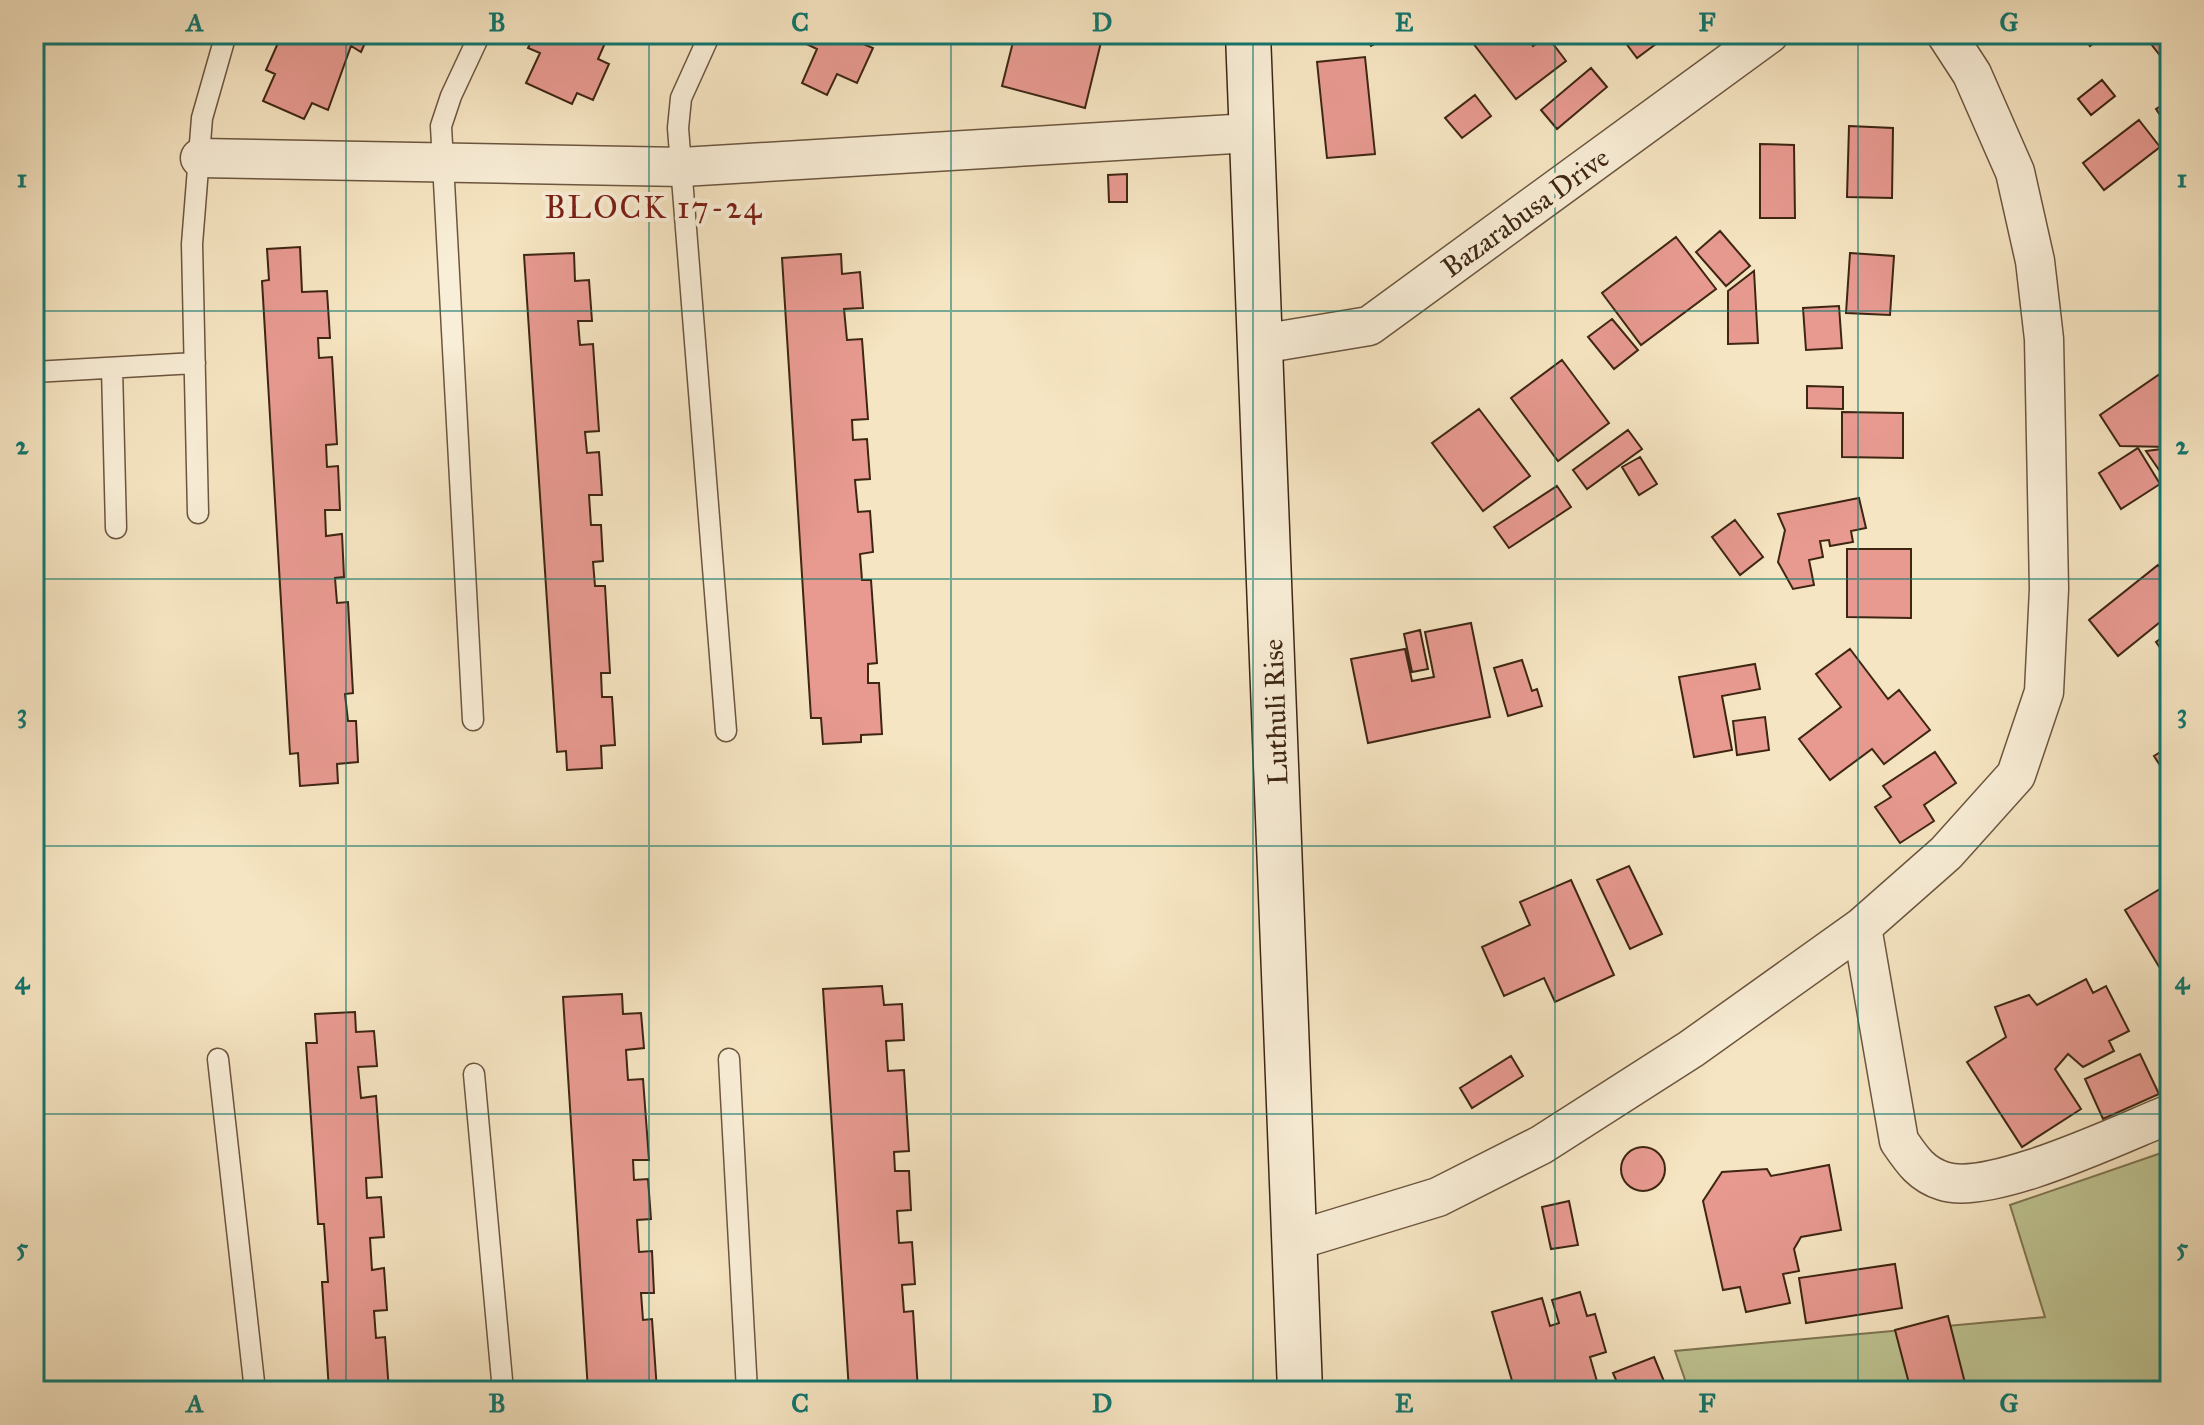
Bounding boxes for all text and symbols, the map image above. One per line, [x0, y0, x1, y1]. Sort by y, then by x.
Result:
text: A [184, 6, 204, 38]
text: B [488, 6, 506, 38]
text: C [791, 6, 809, 38]
text: D [1092, 6, 1112, 38]
text: E [1395, 6, 1414, 38]
text: F [1699, 6, 1716, 38]
text: G [1999, 6, 2019, 38]
street label: Bazarabusa Drive [1435, 140, 1616, 285]
text: 1 [17, 162, 27, 194]
text: 1 [2177, 162, 2187, 194]
district label: BLOCK 17-24 [545, 188, 763, 227]
text: 2 [16, 429, 30, 461]
text: 2 [2176, 429, 2190, 461]
street label: Luthuli Rise [1255, 638, 1296, 786]
text: 3 [17, 697, 27, 729]
text: 3 [2177, 697, 2187, 729]
text: 4 [15, 964, 31, 996]
text: 4 [2175, 964, 2191, 996]
text: 5 [16, 1231, 29, 1263]
text: 5 [2176, 1231, 2189, 1263]
text: A [184, 1387, 204, 1419]
text: B [488, 1387, 506, 1419]
text: C [791, 1387, 809, 1419]
text: D [1092, 1387, 1112, 1419]
text: E [1395, 1387, 1414, 1419]
text: F [1699, 1387, 1716, 1419]
text: G [1999, 1387, 2019, 1419]

